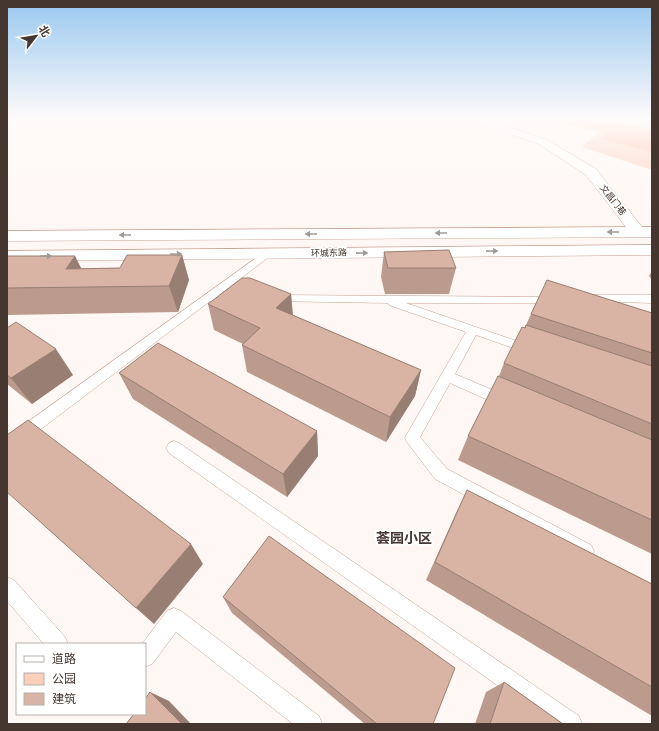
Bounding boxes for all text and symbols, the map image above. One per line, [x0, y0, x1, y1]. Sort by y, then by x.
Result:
north arrow [16, 16, 56, 56]
text: 北 [37, 23, 53, 39]
street label: 文昌门巷 [598, 183, 628, 217]
one-way arrow [606, 229, 619, 235]
one-way arrow [434, 230, 447, 236]
one-way arrow [304, 231, 317, 237]
one-way arrow [119, 232, 131, 239]
street label: 环城东路 [311, 248, 347, 258]
one-way arrow [486, 248, 498, 255]
one-way arrow [356, 250, 369, 256]
one-way arrow [170, 251, 182, 258]
one-way arrow [40, 253, 53, 259]
district label: 荟园小区 [376, 530, 432, 546]
legend [16, 643, 146, 715]
text: 道路 [52, 652, 76, 666]
text: 公园 [52, 672, 76, 686]
text: 建筑 [52, 692, 76, 706]

